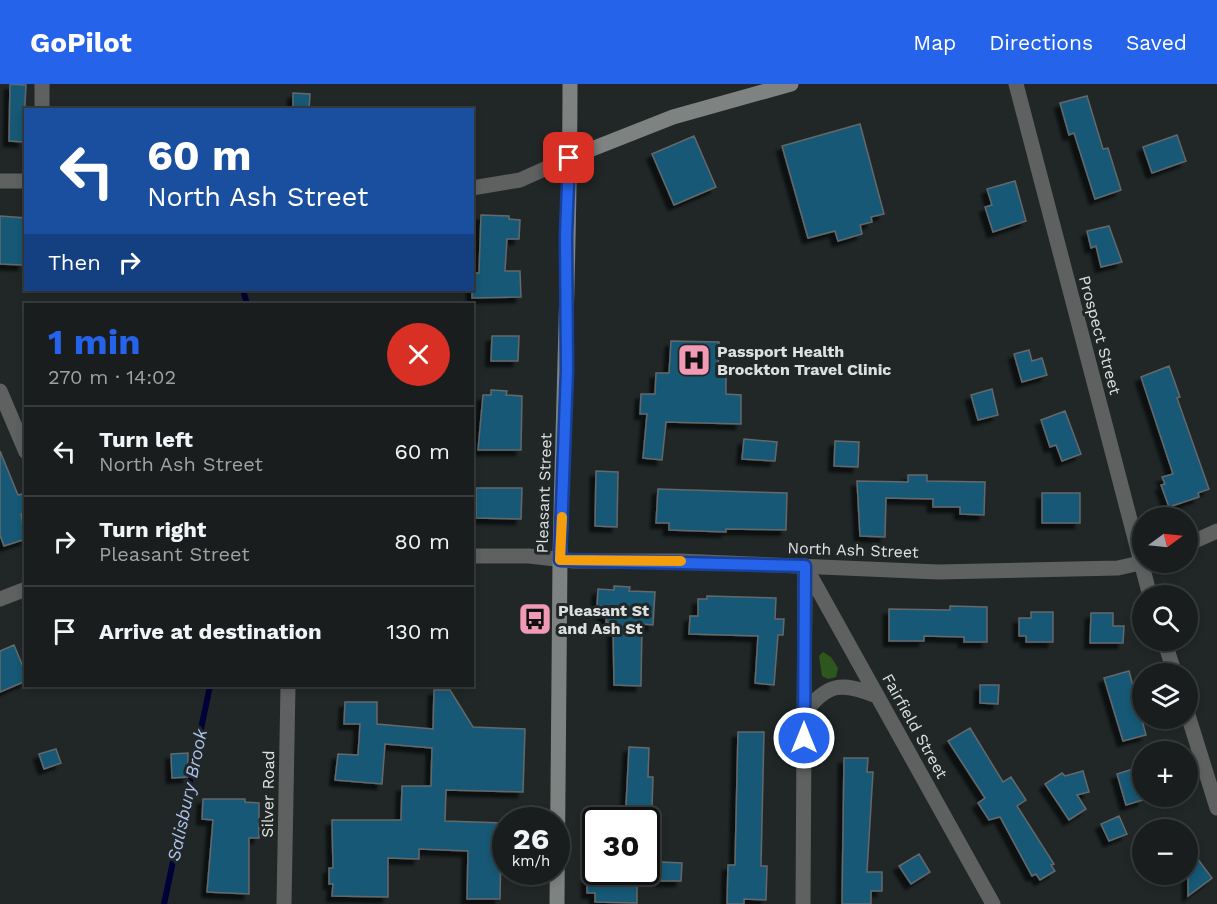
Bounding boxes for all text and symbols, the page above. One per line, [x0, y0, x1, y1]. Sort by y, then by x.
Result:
text: GoPilot [30, 26, 132, 59]
text: Map [913, 30, 956, 55]
text: Directions [989, 30, 1093, 55]
text: Saved [1126, 30, 1187, 55]
text: 60 m [147, 131, 251, 180]
icon: left [48, 132, 126, 210]
pin [543, 132, 594, 183]
icon: arrive [552, 141, 585, 174]
text: North Ash Street [147, 181, 368, 213]
icon: right [113, 246, 146, 279]
text: Then [48, 250, 101, 275]
street label: Prospect Street [1075, 273, 1125, 397]
text: 1 min [48, 321, 140, 363]
button: close [387, 323, 450, 386]
hospital icon: Passport Health Brockton Travel Clinic [676, 342, 712, 378]
place label: Passport Health Brockton Travel Clinic [717, 342, 891, 379]
text: 270 m · 14:02 [48, 365, 176, 389]
text: Turn left [99, 427, 193, 452]
street label: Pleasant Street [532, 432, 556, 554]
icon: left [48, 435, 81, 468]
text: 60 m [394, 439, 450, 464]
text: North Ash Street [99, 452, 263, 476]
north arrow [1132, 507, 1198, 573]
map controls [1132, 507, 1198, 885]
text: Turn right [99, 517, 206, 542]
icon: right [48, 525, 81, 558]
text: 80 m [394, 529, 450, 554]
street label: North Ash Street [787, 538, 919, 562]
text: Pleasant Street [99, 542, 250, 566]
button: search [1132, 585, 1198, 651]
bus stop icon: Pleasant St and Ash St [517, 601, 553, 637]
place label: Pleasant St and Ash St [558, 601, 649, 638]
icon: arrive [48, 615, 81, 648]
text: Arrive at destination [99, 619, 322, 644]
text: 130 m [386, 619, 450, 644]
button: layers [1132, 663, 1198, 729]
street label: Fairfield Street [878, 670, 952, 782]
position arrow [772, 706, 836, 770]
water label: Salisbury Brook [163, 726, 212, 863]
button: + [1132, 741, 1198, 807]
street label: Silver Road [258, 750, 278, 838]
speed limit sign: 30 [582, 807, 660, 885]
button: − [1132, 819, 1198, 885]
text: 26 [513, 821, 549, 856]
text: km/h [512, 852, 550, 870]

